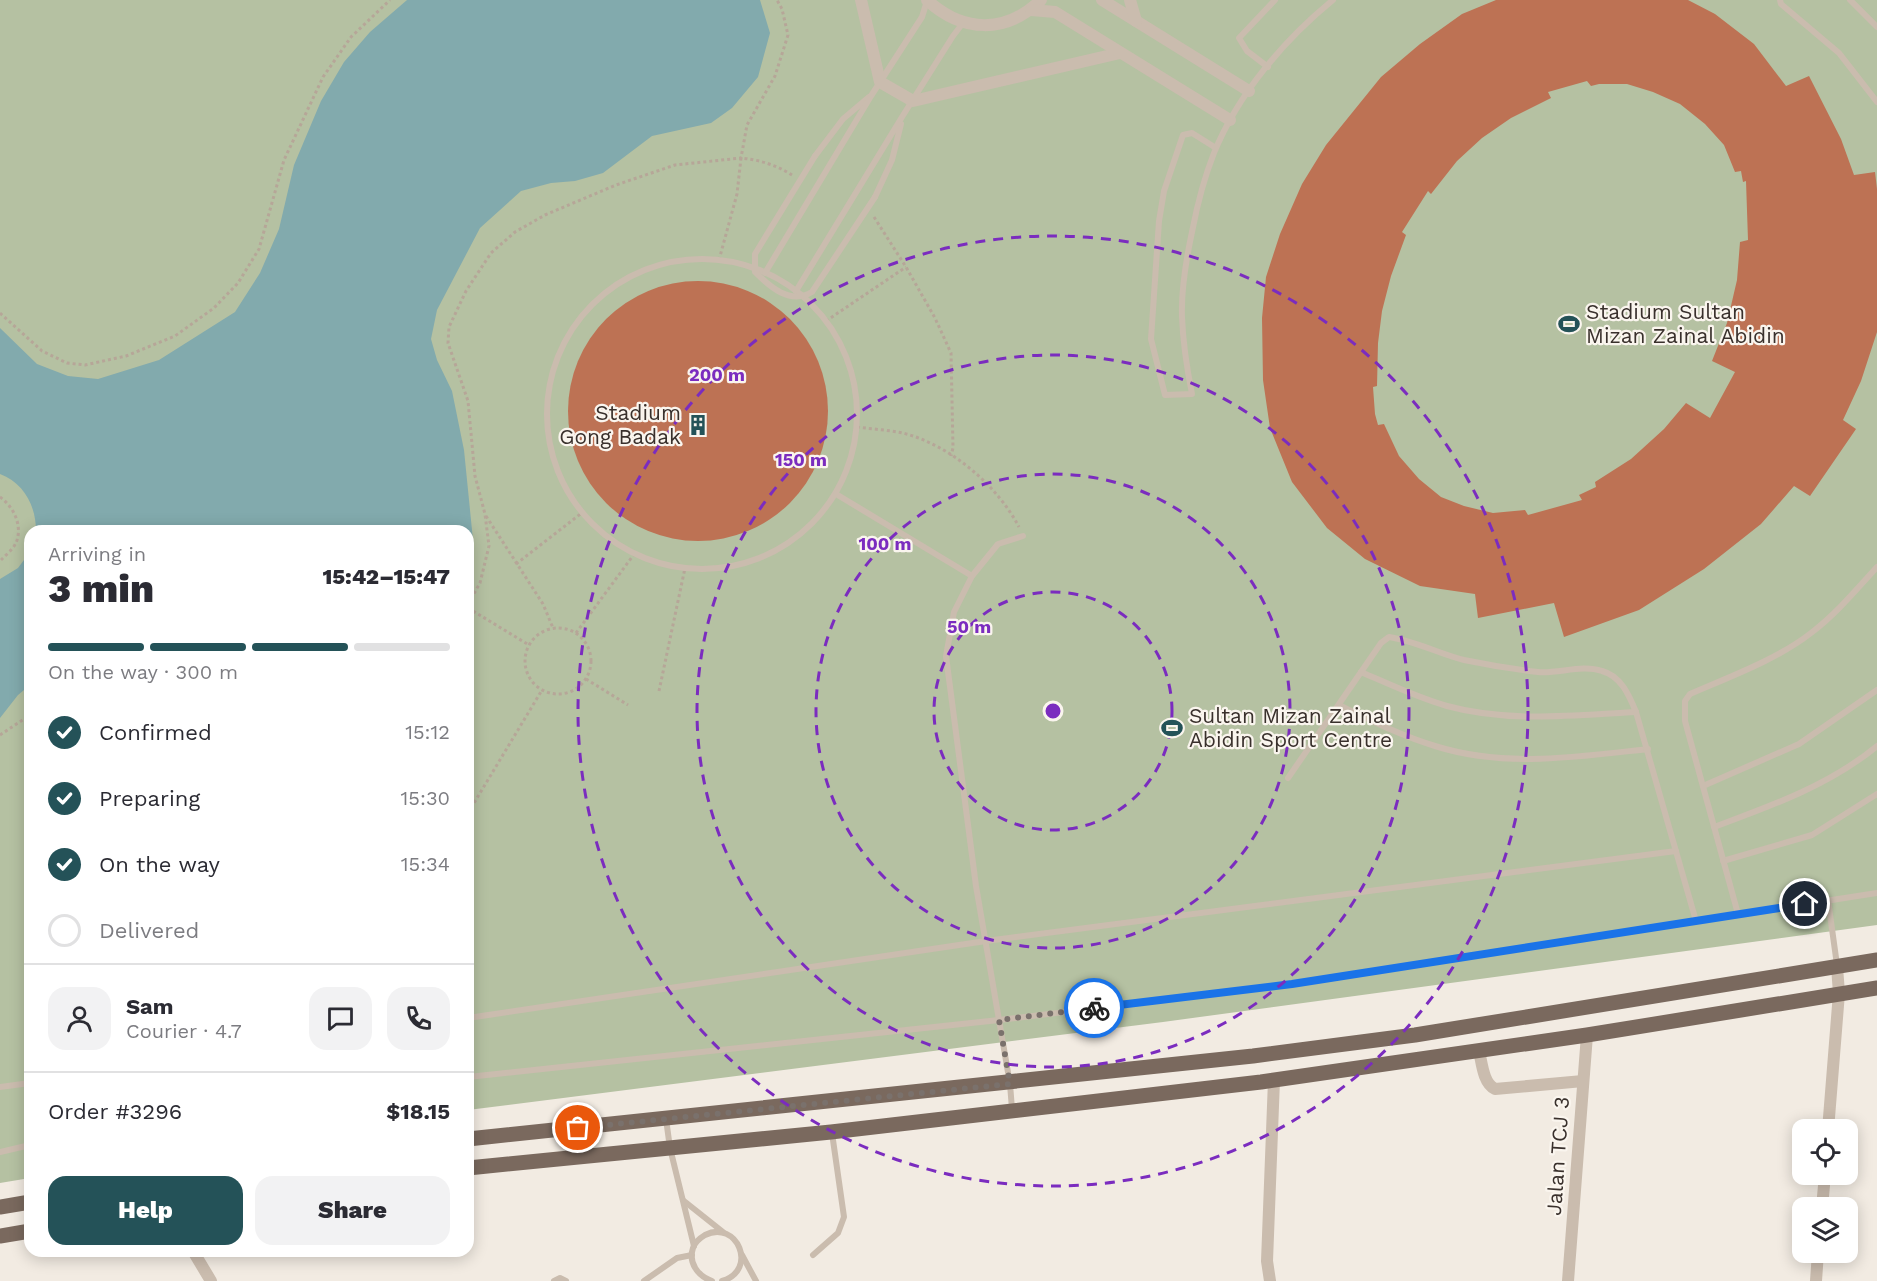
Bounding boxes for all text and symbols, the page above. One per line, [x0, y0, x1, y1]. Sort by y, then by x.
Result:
place label: Stadium Sultan Mizan Zainal Abidin [1586, 299, 1785, 348]
sports icon: Stadium Sultan Mizan Zainal Abidin [1557, 312, 1581, 336]
text: 200 m [689, 364, 745, 385]
place label: Stadium Gong Badak [559, 400, 681, 449]
building icon: Stadium Gong Badak [686, 413, 710, 437]
text: 150 m [775, 449, 827, 470]
text: 100 m [858, 533, 912, 554]
text: Arriving in [48, 542, 146, 566]
text: 15:42–15:47 [322, 564, 450, 589]
text: 3 min [48, 566, 154, 611]
text: 50 m [947, 616, 991, 637]
text: On the way · 300 m [48, 660, 238, 684]
centre of rings [1043, 701, 1063, 721]
place label: Sultan Mizan Zainal Abidin Sport Centre [1189, 703, 1392, 752]
icon: check [48, 716, 81, 749]
sports icon: Sultan Mizan Zainal Abidin Sport Centre [1160, 716, 1184, 740]
text: Confirmed [99, 720, 212, 745]
text: 15:12 [405, 720, 450, 744]
icon: check [48, 782, 81, 815]
text: Preparing [99, 786, 200, 811]
text: 15:30 [401, 786, 450, 810]
icon: check [48, 848, 81, 881]
text: On the way [99, 852, 220, 877]
text: 15:34 [401, 852, 450, 876]
pin [1779, 878, 1830, 929]
icon: home [1788, 887, 1821, 920]
text: Delivered [99, 918, 199, 943]
courier [1064, 978, 1124, 1038]
button: person [48, 987, 111, 1050]
button: chat [309, 987, 372, 1050]
button: phone [387, 987, 450, 1050]
icon: bike [1078, 992, 1111, 1025]
text: Sam [126, 994, 174, 1019]
text: Courier · 4.7 [126, 1019, 242, 1043]
street label: Jalan TCJ 3 [1541, 1096, 1574, 1216]
text: Order #3296 [48, 1099, 182, 1124]
text: $18.15 [386, 1099, 450, 1124]
pin [552, 1102, 603, 1153]
icon: bag [561, 1111, 594, 1144]
map controls [1792, 1119, 1858, 1263]
button: locate [1792, 1119, 1858, 1185]
button: Help [48, 1176, 243, 1245]
button: Share [255, 1176, 450, 1245]
button: layers [1792, 1197, 1858, 1263]

